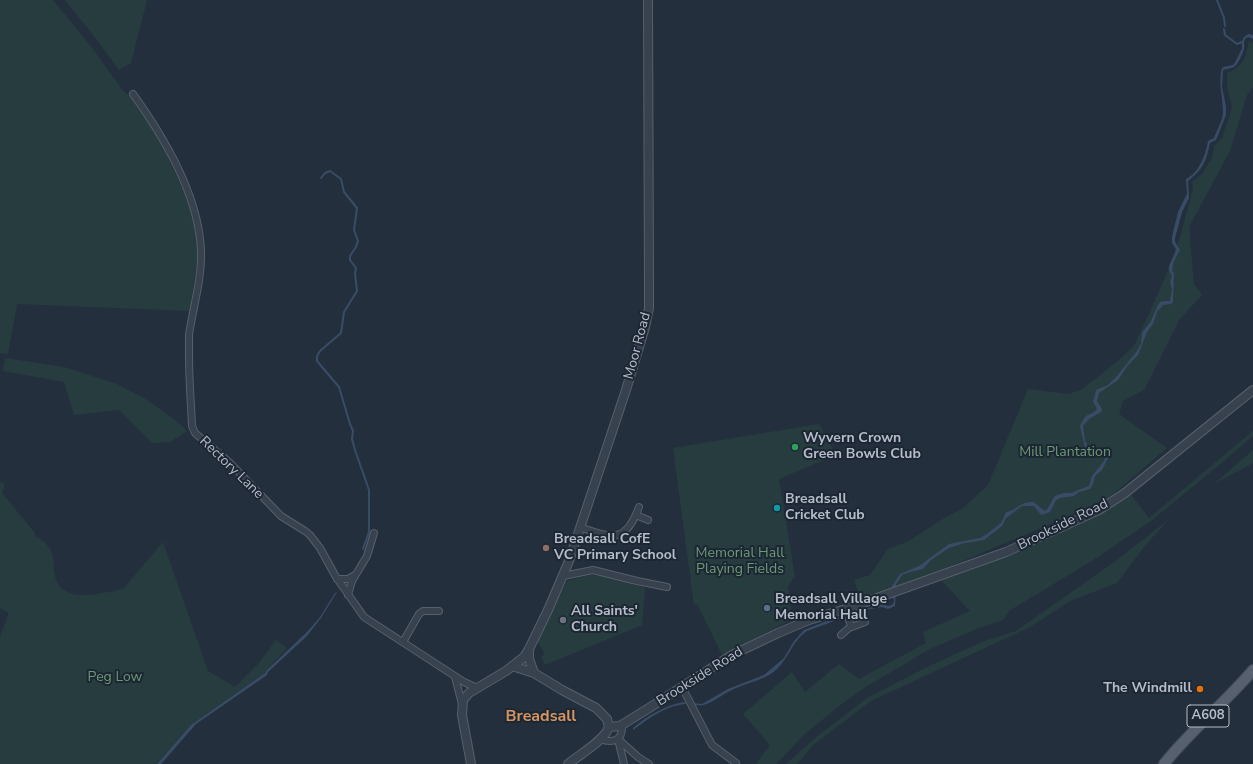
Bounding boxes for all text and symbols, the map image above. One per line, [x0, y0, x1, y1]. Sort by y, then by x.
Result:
street label: Moor Road [621, 311, 655, 381]
place label: Wyvern Crown Green Bowls Club [803, 431, 921, 464]
street label: Rectory Lane [196, 433, 266, 503]
marker: Wyvern Crown Green Bowls Club [790, 442, 800, 452]
park label: Mill Plantation [1019, 445, 1111, 461]
place label: Breadsall Cricket Club [785, 492, 865, 524]
street label: Brookside Road [1015, 496, 1111, 554]
marker: Breadsall Cricket Club [772, 503, 782, 513]
place label: Breadsall CofE VC Primary School [554, 532, 676, 564]
marker: Breadsall CofE VC Primary School [541, 543, 551, 553]
park label: Memorial Hall Playing Fields [696, 546, 784, 578]
place label: Breadsall Village Memorial Hall [775, 592, 887, 624]
marker: Breadsall Village Memorial Hall [762, 603, 772, 613]
place label: All Saints' Church [571, 604, 638, 636]
marker: All Saints' Church [558, 615, 568, 625]
street label: Brookside Road [654, 644, 746, 710]
park label: Peg Low [88, 670, 142, 686]
place label: The Windmill [1103, 681, 1192, 697]
marker: The Windmill [1195, 684, 1205, 694]
road number: A608 [1187, 705, 1229, 727]
district label: Breadsall [506, 707, 576, 727]

